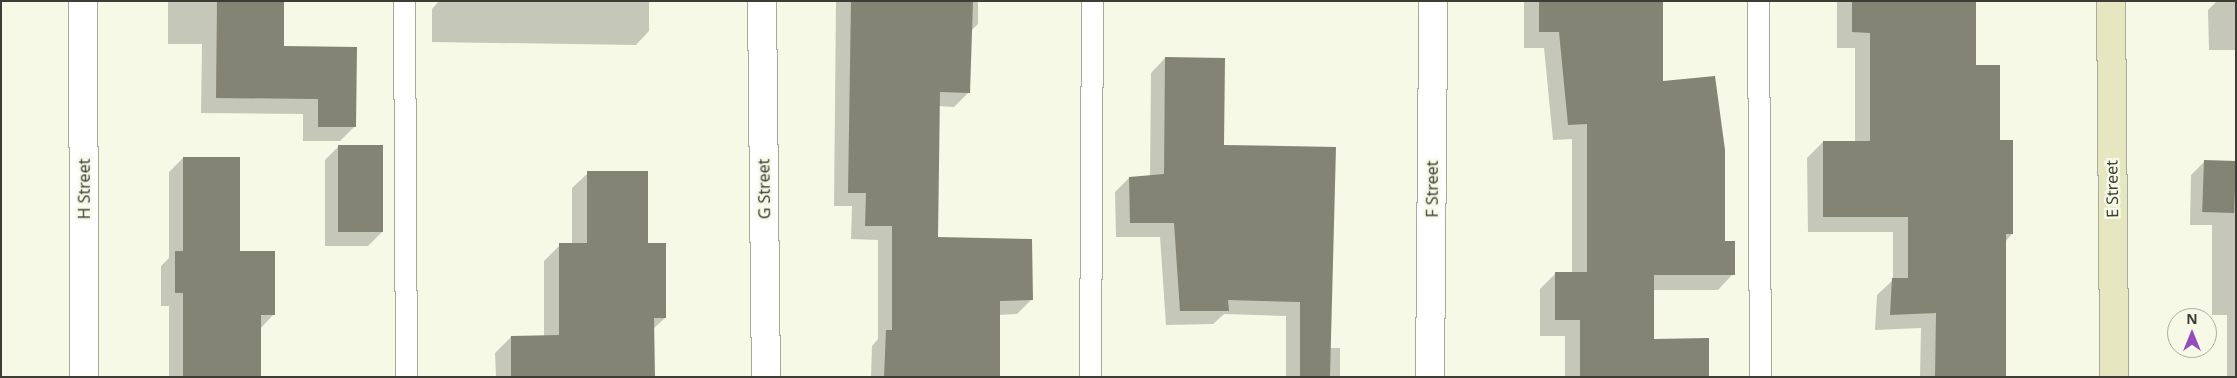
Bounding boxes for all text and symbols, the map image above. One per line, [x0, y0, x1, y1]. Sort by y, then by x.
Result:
street label: H Street [74, 159, 94, 219]
street label: G Street [754, 159, 774, 219]
street label: F Street [1422, 160, 1442, 218]
street label: E Street [2102, 160, 2122, 218]
north arrow [2167, 308, 2217, 358]
text: N [2186, 309, 2198, 328]

